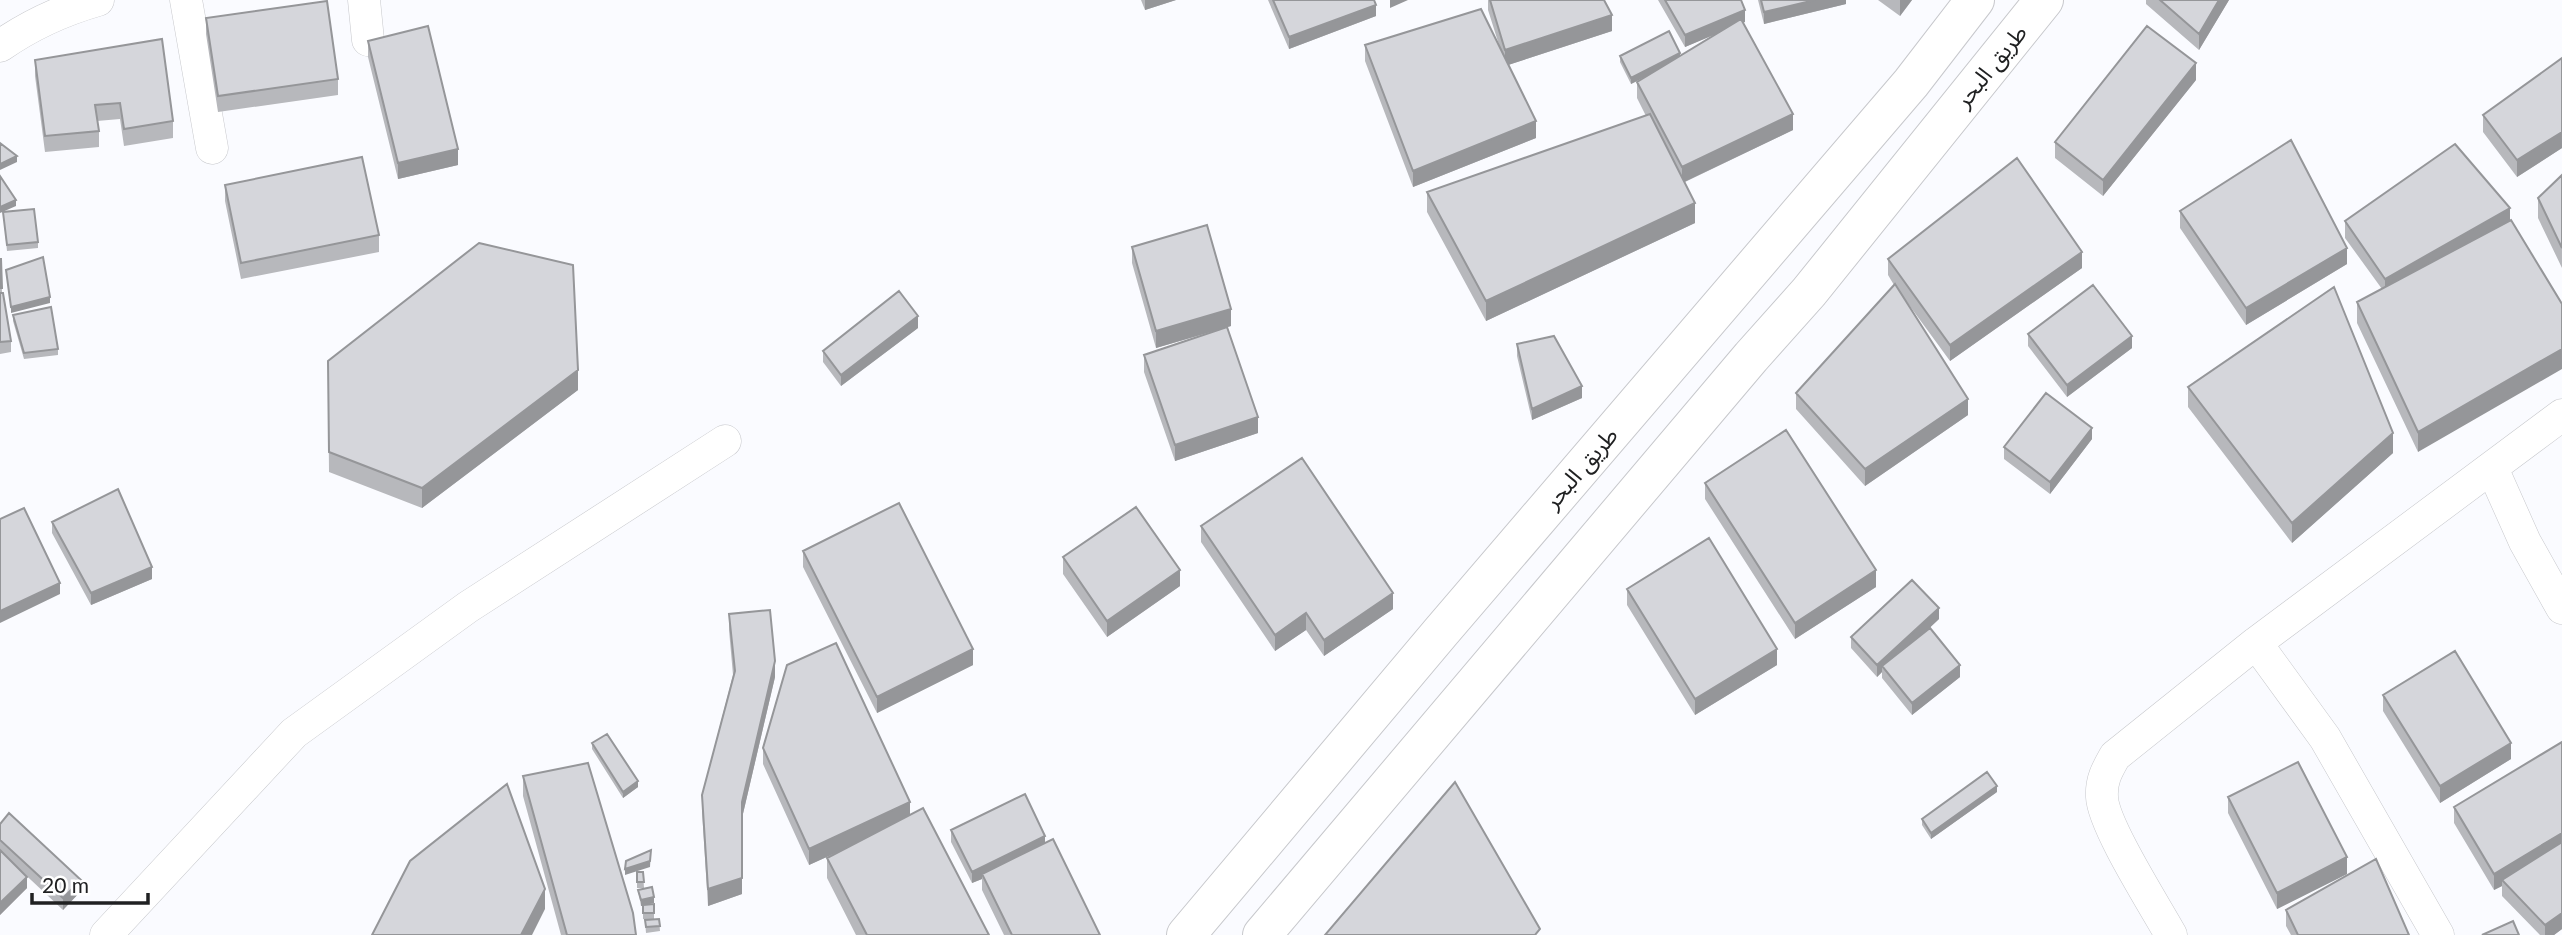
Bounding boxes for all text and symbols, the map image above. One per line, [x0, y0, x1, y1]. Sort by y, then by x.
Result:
street label: طريق البحر [1948, 18, 2033, 114]
street label: طريق البحر [1537, 421, 1624, 515]
scale bar [32, 862, 147, 906]
text: 20 m [42, 872, 89, 897]

